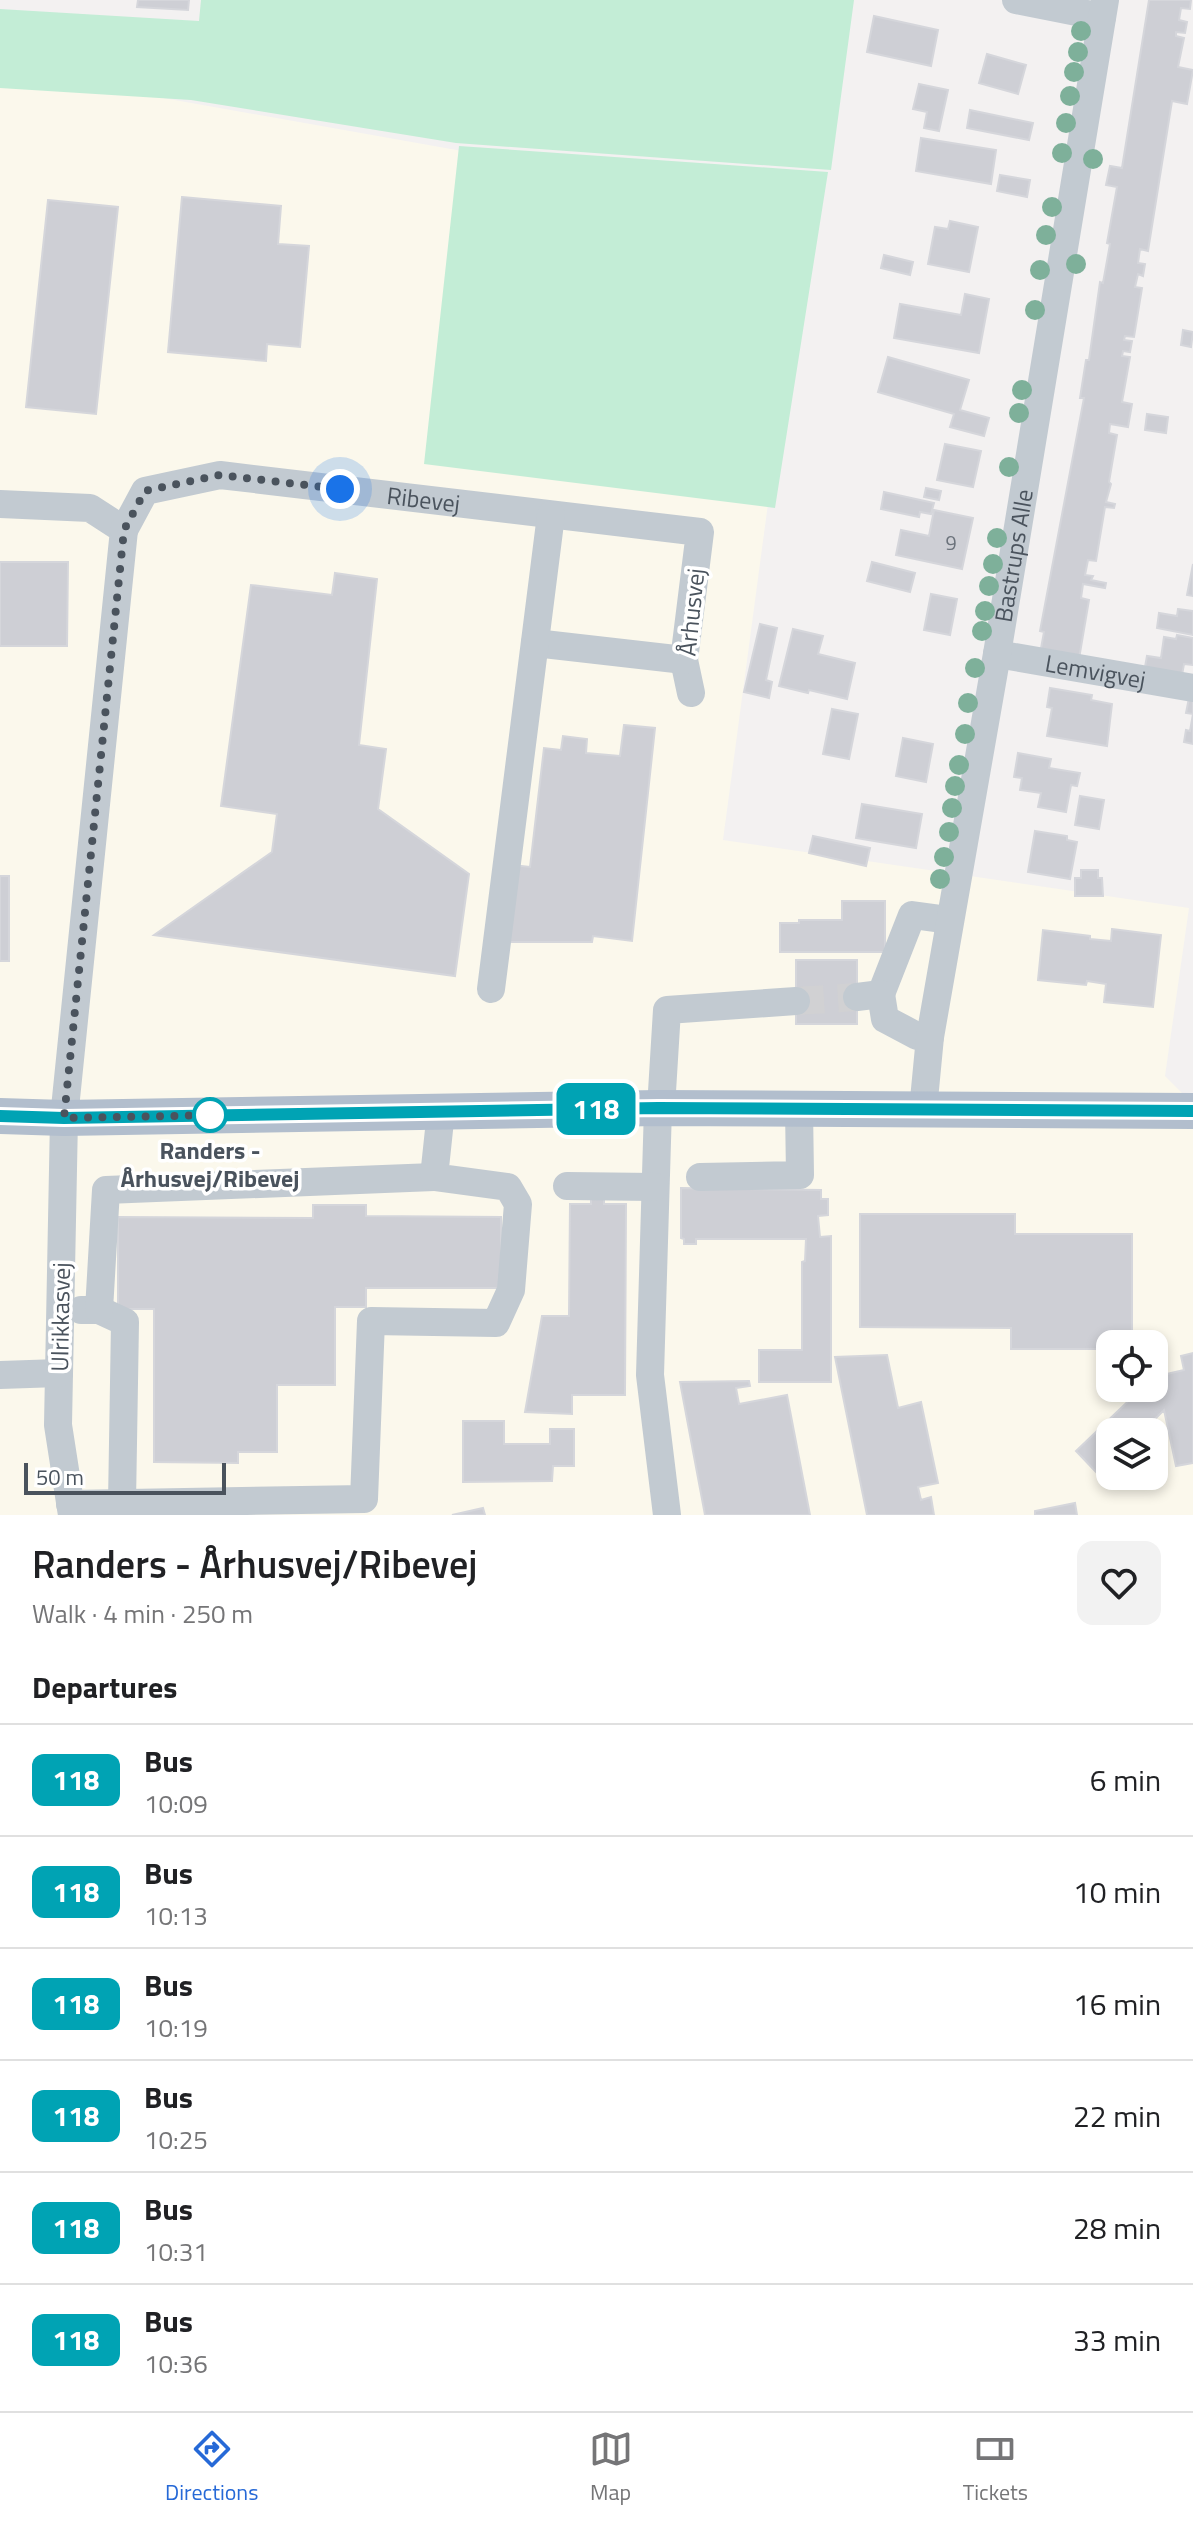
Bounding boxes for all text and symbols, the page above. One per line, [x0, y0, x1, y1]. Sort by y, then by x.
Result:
your location [320, 469, 360, 509]
street label: Ribevej [385, 477, 462, 521]
street label: Bastrups Alle [985, 486, 1042, 625]
house number: 9 [945, 527, 957, 558]
street label: Århusvej [669, 566, 713, 658]
street label: Lemvigvej [1043, 645, 1149, 697]
line badge: 118 [550, 1083, 642, 1135]
text: 118 [572, 1087, 620, 1130]
marker: Randers - Århusvej/Ribevej [193, 1098, 227, 1132]
place label: Randers - Århusvej/Ribevej [120, 1132, 300, 1196]
street label: Ulrikkasvej [41, 1262, 79, 1372]
map controls [1096, 1330, 1168, 1490]
button: locate [1096, 1330, 1168, 1402]
button: layers [1096, 1418, 1168, 1490]
scale bar [24, 1459, 226, 1495]
text: 50 m [36, 1460, 84, 1494]
text: Randers - Århusvej/Ribevej [32, 1535, 477, 1593]
button: heart [1077, 1541, 1161, 1625]
text: Walk · 4 min · 250 m [32, 1594, 253, 1633]
text: Departures [32, 1664, 177, 1710]
text: Bus [144, 1738, 193, 1784]
text: 6 min [1090, 1757, 1161, 1803]
text: 118 [52, 1758, 100, 1801]
text: 10:09 [144, 1784, 208, 1823]
text: Bus [144, 1850, 193, 1896]
text: 10 min [1073, 1869, 1161, 1915]
text: 118 [52, 1870, 100, 1913]
text: 10:13 [144, 1896, 208, 1935]
text: Bus [144, 1962, 193, 2008]
text: 16 min [1073, 1981, 1161, 2027]
text: 118 [52, 1982, 100, 2025]
text: 10:19 [144, 2008, 208, 2047]
text: Bus [144, 2074, 193, 2120]
text: 22 min [1073, 2093, 1161, 2139]
text: 118 [52, 2094, 100, 2137]
text: 10:25 [144, 2120, 208, 2159]
text: Bus [144, 2186, 193, 2232]
text: 28 min [1073, 2205, 1161, 2251]
text: 118 [52, 2206, 100, 2249]
text: 10:31 [144, 2232, 208, 2271]
text: Bus [144, 2298, 193, 2344]
text: 33 min [1073, 2317, 1161, 2363]
text: 118 [52, 2318, 100, 2361]
text: 10:36 [144, 2344, 208, 2383]
tab: Directions [165, 2427, 258, 2509]
tab: Map [589, 2427, 633, 2509]
tab: Tickets [963, 2427, 1028, 2509]

